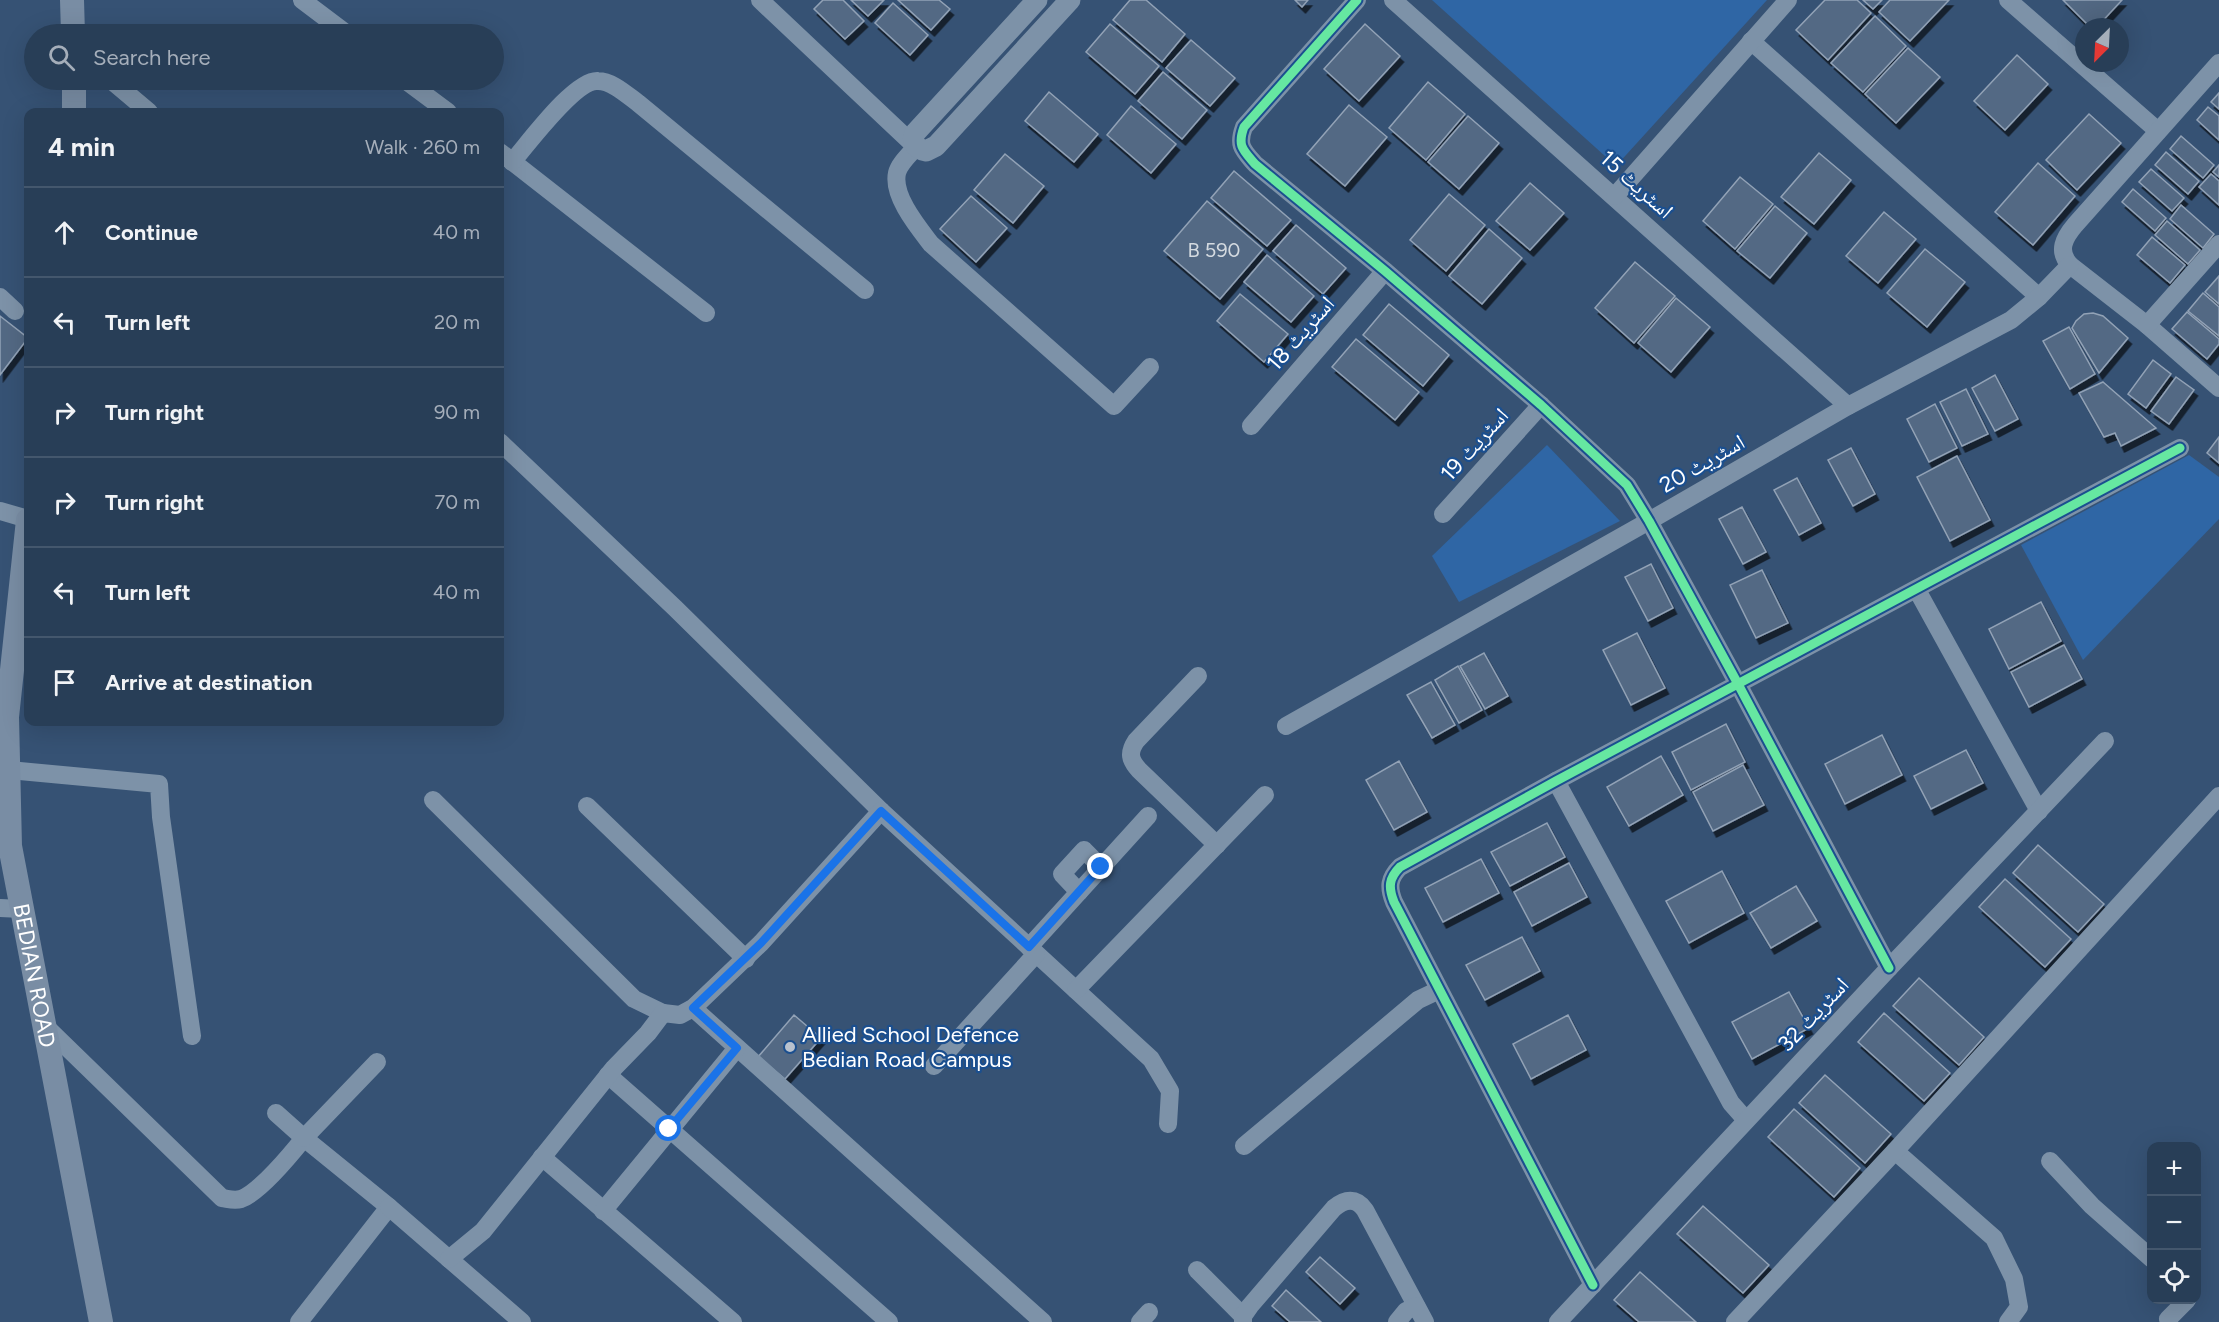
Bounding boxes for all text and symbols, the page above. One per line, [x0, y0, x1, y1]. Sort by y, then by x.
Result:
north arrow [2075, 18, 2129, 72]
search box [24, 24, 504, 90]
icon: search [45, 41, 78, 74]
text: Search here [93, 44, 211, 71]
text: 4 min [48, 131, 115, 163]
text: Walk · 260 m [365, 135, 480, 159]
street label: اسٹریٹ 15 [1594, 144, 1679, 224]
icon: ahead [48, 216, 81, 249]
text: Continue [105, 219, 198, 246]
text: 40 m [433, 220, 480, 244]
house number: B 590 [1188, 238, 1240, 262]
street label: اسٹریٹ 18 [1261, 290, 1340, 376]
icon: left [48, 306, 81, 339]
text: Turn left [105, 309, 191, 336]
text: 20 m [434, 310, 480, 334]
icon: right [48, 396, 81, 429]
text: Turn right [105, 399, 204, 426]
text: 90 m [434, 400, 480, 424]
street label: اسٹریٹ 19 [1435, 402, 1514, 486]
street label: اسٹریٹ 20 [1655, 428, 1750, 499]
icon: right [48, 486, 81, 519]
text: Turn right [105, 489, 204, 516]
text: 70 m [434, 490, 480, 514]
icon: left [48, 576, 81, 609]
text: Turn left [105, 579, 191, 606]
text: 40 m [433, 580, 480, 604]
icon: arrive [48, 666, 81, 699]
text: Arrive at destination [105, 669, 313, 696]
route end [1087, 853, 1113, 879]
street label: BEDIAN ROAD [7, 901, 61, 1050]
street label: اسٹریٹ 32 [1772, 972, 1855, 1057]
place label: Allied School Defence Bedian Road Campus [802, 1021, 1019, 1073]
marker: Allied School Defence Bedian Road Campus [783, 1040, 797, 1054]
route start [655, 1115, 681, 1141]
map controls [2147, 1142, 2201, 1304]
button: + [2147, 1142, 2201, 1196]
button: − [2147, 1196, 2201, 1250]
button: locate [2147, 1250, 2201, 1304]

